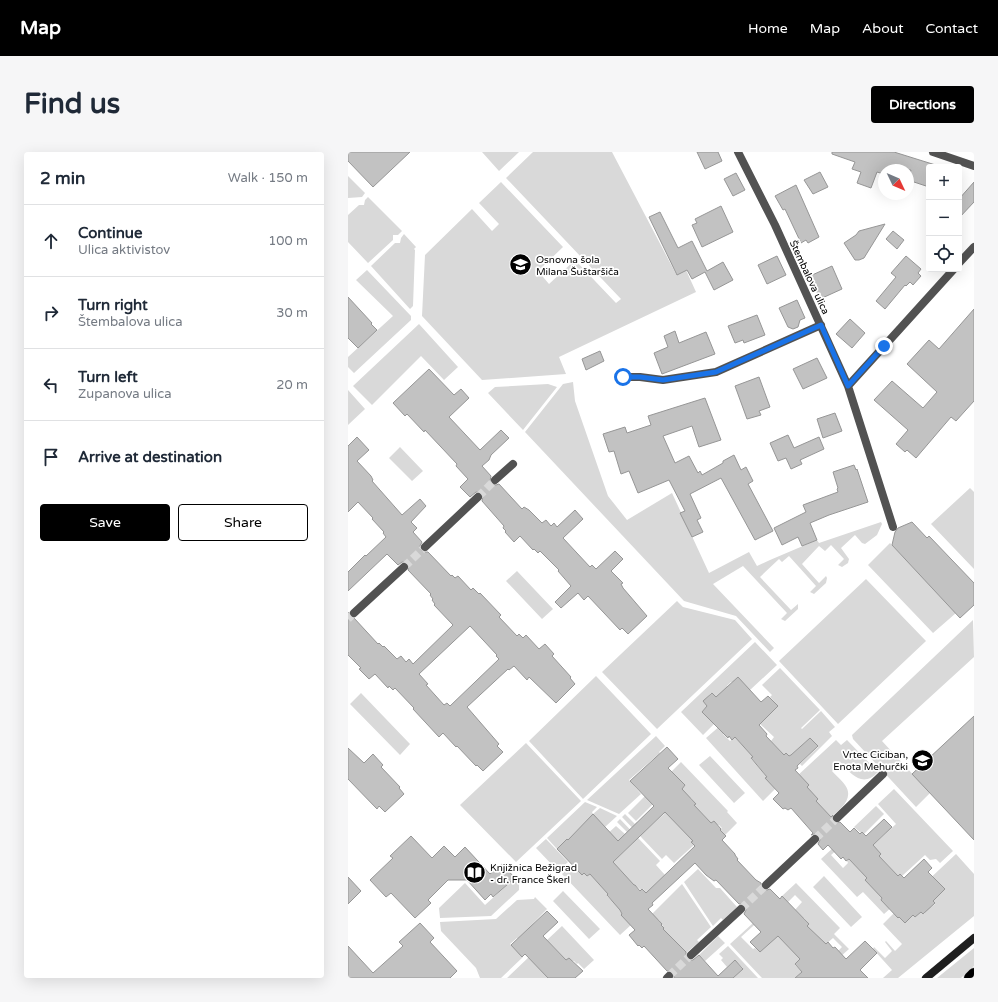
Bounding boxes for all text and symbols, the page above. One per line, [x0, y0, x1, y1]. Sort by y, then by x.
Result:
text: Map [20, 17, 61, 39]
text: Home [748, 20, 788, 37]
text: Map [810, 20, 840, 37]
text: About [862, 20, 904, 37]
text: Contact [926, 20, 978, 37]
button: Directions [871, 86, 974, 123]
text: Find us [24, 87, 120, 121]
north arrow [878, 164, 914, 200]
map controls [926, 164, 962, 272]
button: + [926, 164, 962, 200]
text: 2 min [40, 168, 85, 189]
text: Walk · 150 m [228, 170, 308, 186]
button: − [926, 200, 962, 236]
text: Continue [78, 224, 142, 242]
icon: ahead [40, 230, 62, 252]
text: 100 m [268, 233, 308, 249]
button: locate [926, 236, 962, 272]
street label: Štembalova ulica [787, 238, 832, 316]
text: Ulica aktivistov [78, 242, 170, 258]
school or university icon: Osnovna šola Milana Šuštaršiča [507, 252, 533, 278]
place label: Osnovna šola Milana Šuštaršiča [536, 254, 619, 278]
text: Turn right [78, 296, 148, 314]
icon: right [40, 302, 62, 324]
text: 30 m [276, 305, 308, 321]
text: Štembalova ulica [78, 314, 183, 330]
route end [875, 337, 893, 355]
text: Turn left [78, 368, 138, 386]
route start [614, 368, 632, 386]
icon: left [40, 374, 62, 396]
text: 20 m [276, 377, 308, 393]
text: Zupanova ulica [78, 386, 172, 402]
icon: arrive [40, 446, 62, 468]
text: Arrive at destination [78, 448, 222, 466]
button: Save [40, 504, 170, 541]
button: Share [178, 504, 308, 541]
school or university icon: Vrtec Ciciban, Enota Mehurčki [910, 747, 936, 773]
place label: Vrtec Ciciban, Enota Mehurčki [833, 749, 908, 773]
library icon: Knjižnica Bežigrad - dr. France Škerl [461, 860, 487, 886]
place label: Knjižnica Bežigrad - dr. France Škerl [490, 862, 577, 886]

